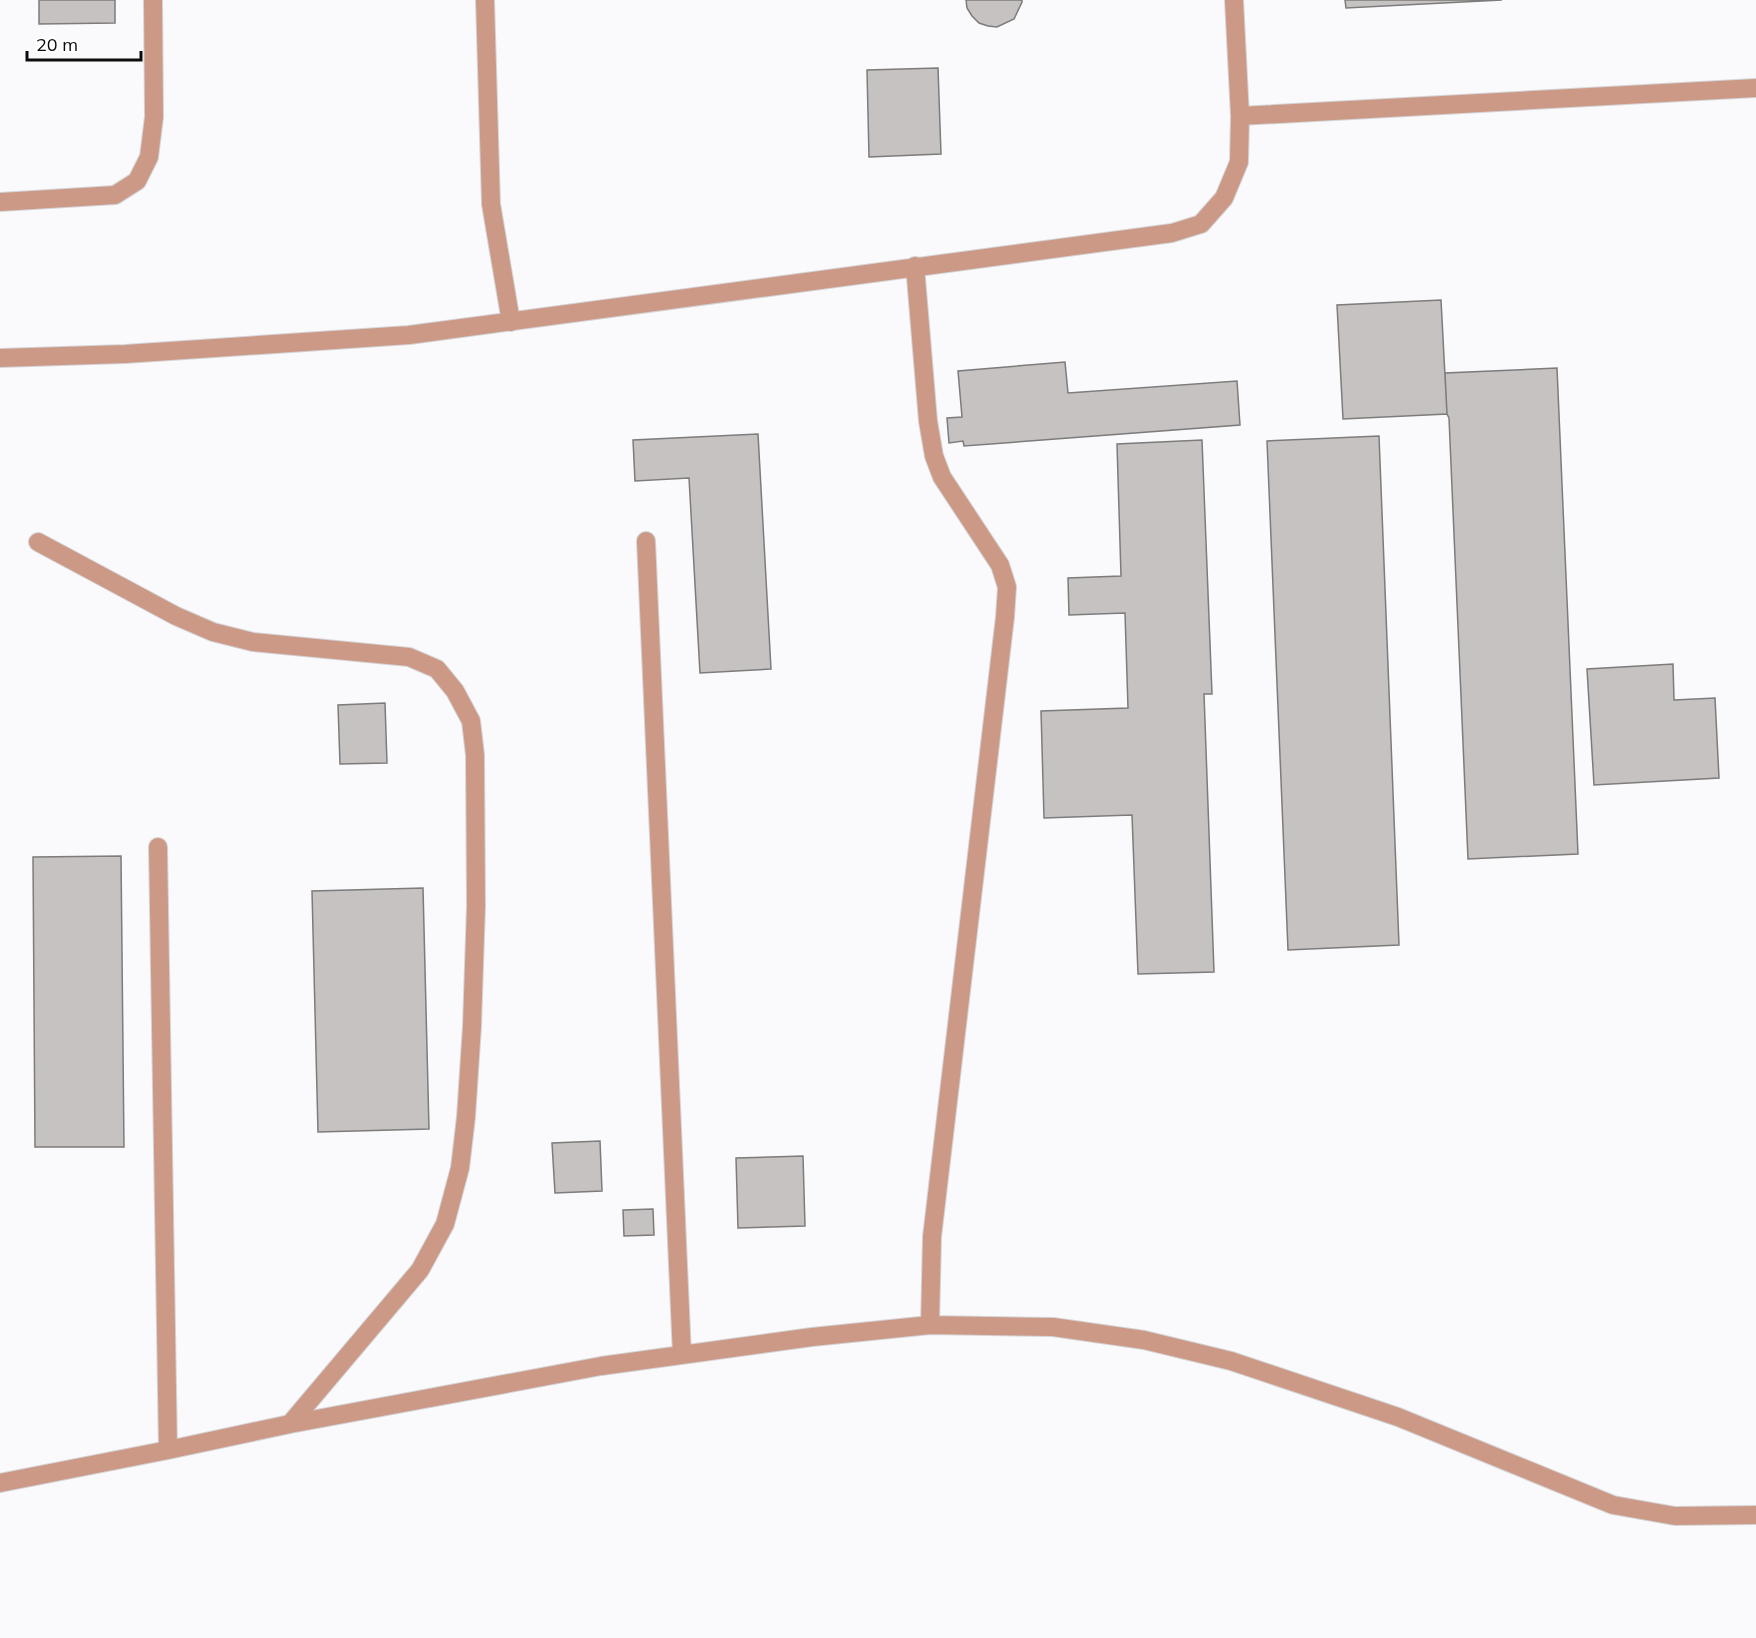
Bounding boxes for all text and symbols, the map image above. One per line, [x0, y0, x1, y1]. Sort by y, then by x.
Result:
scale bar [27, 24, 141, 62]
text: 20 m [36, 33, 78, 56]

